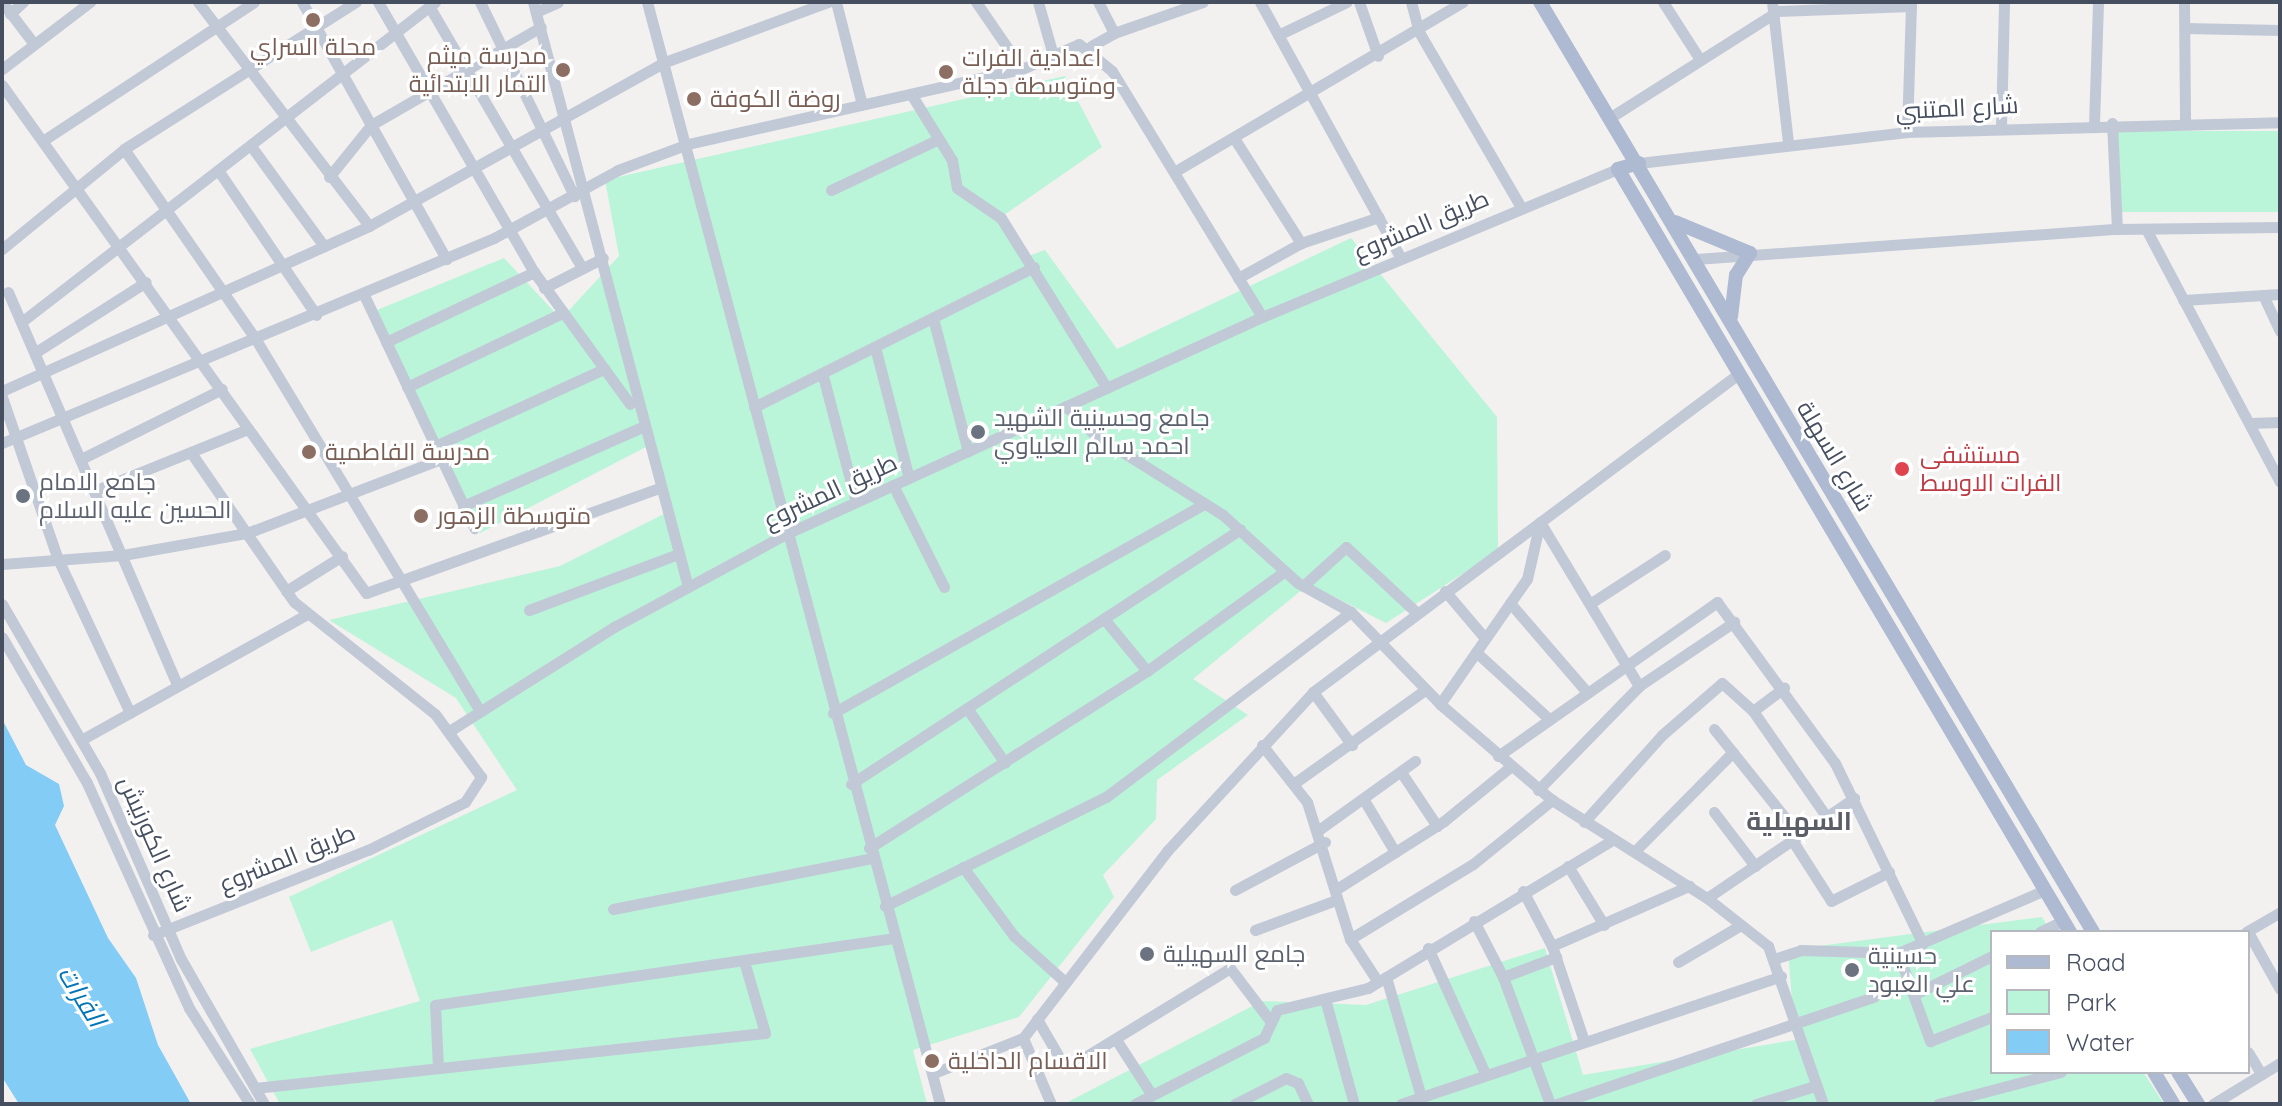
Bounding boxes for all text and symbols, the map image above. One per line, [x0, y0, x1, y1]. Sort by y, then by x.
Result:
marker: محلة السراي [304, 11, 322, 29]
place label: محلة السراي [250, 33, 376, 61]
place label: مدرسة ميثم التمار الابتدائية [409, 42, 547, 98]
place label: اعدادية الفرات ومتوسطة دجلة [962, 44, 1116, 100]
marker: مدرسة ميثم التمار الابتدائية [554, 61, 572, 79]
marker: اعدادية الفرات ومتوسطة دجلة [937, 63, 955, 81]
place label: روضة الكوفة [710, 85, 841, 113]
marker: روضة الكوفة [685, 90, 703, 108]
street label: شارع المتنبي [1895, 90, 2019, 126]
street label: طريق المشروع [1349, 184, 1493, 266]
street label: شارع السهلة [1791, 396, 1879, 516]
place label: جامع وحسينية الشهيد احمد سالم العلياوي [994, 404, 1210, 460]
marker: جامع وحسينية الشهيد احمد سالم العلياوي [969, 423, 987, 441]
place label: مدرسة الفاطمية [325, 438, 490, 466]
place label: مستشفى الفرات الاوسط [1920, 441, 2062, 497]
marker: مدرسة الفاطمية [300, 443, 318, 461]
street label: طريق المشروع [758, 447, 902, 535]
marker: مستشفى الفرات الاوسط [1891, 458, 1913, 480]
place label: جامع الامام الحسين عليه السلام [39, 468, 231, 524]
marker: جامع الامام الحسين عليه السلام [14, 487, 32, 505]
place label: متوسطة الزهور [437, 502, 591, 530]
marker: متوسطة الزهور [412, 507, 430, 525]
street label: شارع الكورنيش [112, 772, 198, 916]
district label: السهيلية [1746, 805, 1852, 837]
street label: طريق المشروع [215, 818, 359, 898]
legend [1990, 930, 2250, 1074]
place label: جامع السهيلية [1163, 940, 1305, 968]
place label: حسينية علي العبود [1868, 942, 1975, 998]
marker: جامع السهيلية [1138, 945, 1156, 963]
text: Road [2066, 947, 2126, 977]
water label: الفرات [51, 960, 113, 1032]
marker: حسينية علي العبود [1843, 961, 1861, 979]
text: Park [2066, 987, 2117, 1017]
text: Water [2066, 1027, 2134, 1057]
place label: الاقسام الداخلية [948, 1047, 1108, 1075]
marker: الاقسام الداخلية [923, 1052, 941, 1070]

